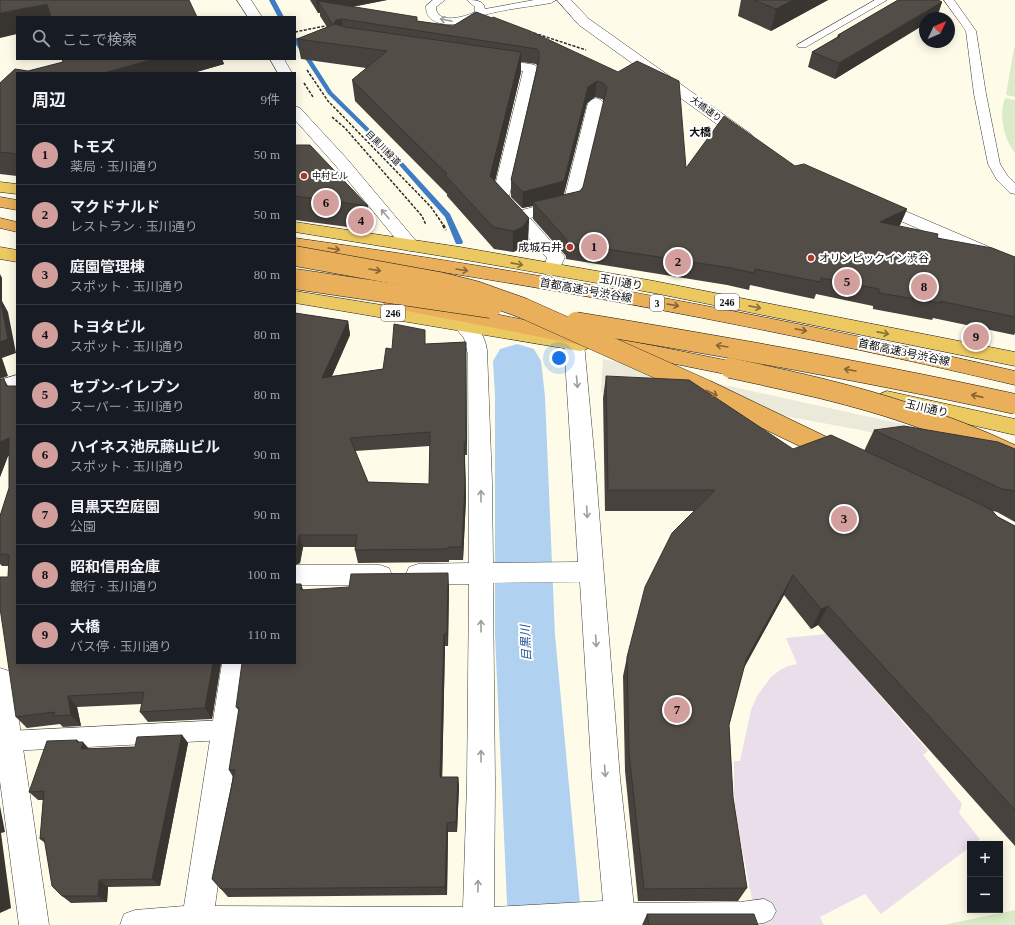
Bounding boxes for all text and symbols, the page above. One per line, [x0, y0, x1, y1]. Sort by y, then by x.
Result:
north arrow [919, 12, 955, 48]
search box [16, 16, 296, 60]
one-way arrow [440, 16, 453, 24]
icon: search [30, 27, 52, 49]
text: ここで検索 [62, 32, 137, 48]
text: 周辺 [32, 91, 66, 110]
text: 9件 [260, 92, 280, 107]
street label: 大橋通り [688, 94, 724, 124]
district label: 大橋 [689, 126, 711, 138]
street label: 目黒川緑道 [364, 129, 402, 167]
text: トモズ [70, 139, 115, 155]
text: 1 [42, 147, 48, 162]
text: 50 m [254, 147, 280, 162]
text: 薬局 · 玉川通り [70, 159, 159, 174]
place label: 中村ビル [312, 170, 348, 181]
marker: 中村ビル [299, 171, 309, 181]
pin: 6 [313, 188, 339, 218]
text: マクドナルド [70, 199, 160, 215]
pin: 4 [348, 206, 374, 236]
text: 2 [42, 207, 48, 222]
text: 50 m [254, 207, 280, 222]
one-way arrow [381, 209, 390, 220]
text: レストラン · 玉川通り [70, 219, 198, 234]
pin: 1 [581, 232, 607, 262]
place label: 成城石井 [518, 241, 562, 253]
marker: 成城石井 [565, 242, 575, 252]
one-way arrow [327, 245, 340, 253]
pin: 2 [665, 247, 691, 277]
place label: オリンピックイン渋谷 [819, 252, 929, 264]
marker: オリンピックイン渋谷 [806, 253, 816, 263]
text: 庭園管理棟 [70, 259, 145, 275]
one-way arrow [510, 260, 523, 268]
one-way arrow [368, 266, 381, 274]
one-way arrow [455, 266, 468, 274]
text: 3 [42, 267, 48, 282]
text: 80 m [254, 267, 280, 282]
pin: 5 [834, 267, 860, 297]
street label: 玉川通り [598, 272, 644, 292]
pin: 8 [911, 272, 937, 302]
street label: 首都高速3号渋谷線 [539, 276, 633, 304]
text: スポット · 玉川通り [70, 279, 185, 294]
road number: 246 [715, 294, 739, 310]
road number: 3 [650, 295, 664, 311]
one-way arrow [666, 302, 679, 310]
one-way arrow [748, 304, 761, 312]
road number: 246 [381, 305, 405, 321]
text: トヨタビル [70, 319, 145, 335]
pin: 9 [963, 322, 989, 352]
text: 4 [42, 327, 48, 342]
text: 80 m [254, 327, 280, 342]
one-way arrow [794, 327, 807, 335]
one-way arrow [876, 329, 889, 337]
street label: 首都高速3号渋谷線 [857, 336, 951, 368]
text: スポット · 玉川通り [70, 339, 185, 354]
one-way arrow [716, 342, 729, 350]
your location [549, 348, 569, 368]
one-way arrow [844, 365, 857, 373]
one-way arrow [573, 375, 581, 388]
text: セブン-イレブン [70, 379, 180, 395]
text: 5 [42, 387, 48, 402]
text: 80 m [254, 387, 280, 402]
one-way arrow [705, 390, 717, 397]
one-way arrow [971, 391, 984, 399]
street label: 玉川通り [904, 397, 950, 419]
text: スーパー · 玉川通り [70, 399, 185, 414]
text: ハイネス池尻藤山ビル [70, 439, 220, 455]
text: 6 [42, 447, 48, 462]
text: 90 m [254, 447, 280, 462]
text: スポット · 玉川通り [70, 459, 185, 474]
one-way arrow [477, 490, 485, 503]
text: 目黒天空庭園 [70, 499, 160, 515]
pin: 3 [831, 504, 857, 534]
one-way arrow [584, 505, 591, 518]
text: 7 [42, 507, 48, 522]
text: 90 m [254, 507, 280, 522]
text: 公園 [70, 519, 96, 534]
text: 昭和信用金庫 [70, 559, 160, 575]
text: 8 [42, 567, 48, 582]
text: 100 m [247, 567, 280, 582]
text: 銀行 · 玉川通り [70, 579, 159, 594]
text: 大橋 [70, 619, 100, 635]
one-way arrow [477, 620, 485, 633]
water label: 目黒川 [518, 623, 534, 661]
text: 9 [42, 627, 48, 642]
text: 110 m [248, 627, 280, 642]
one-way arrow [592, 634, 599, 647]
text: バス停 · 玉川通り [70, 639, 172, 654]
pin: 7 [664, 695, 690, 725]
one-way arrow [477, 750, 485, 763]
one-way arrow [602, 764, 609, 777]
map controls [967, 841, 1003, 913]
button: + [967, 841, 1003, 877]
button: − [967, 877, 1003, 913]
one-way arrow [474, 880, 482, 893]

